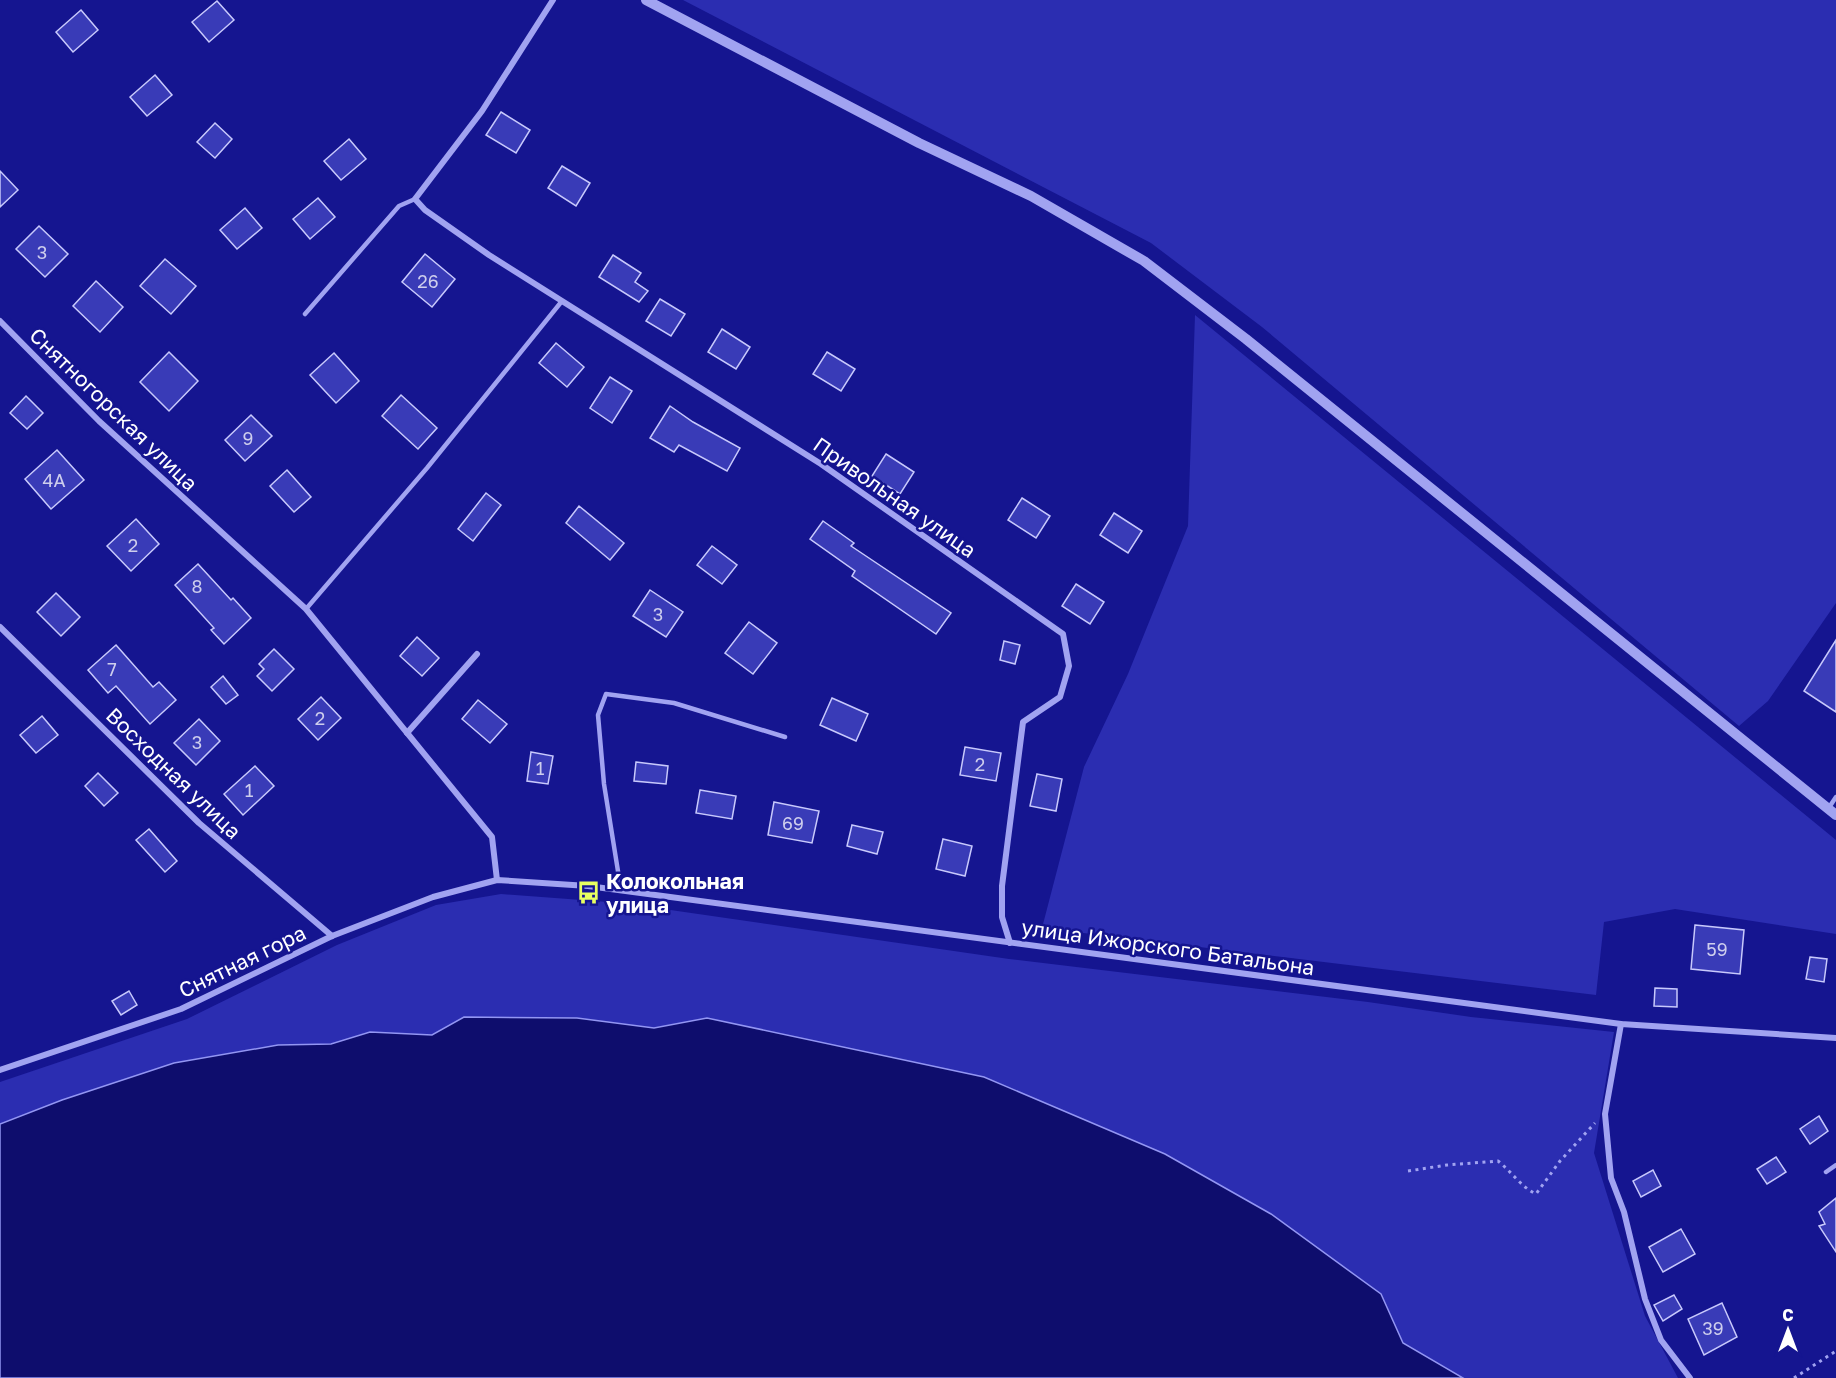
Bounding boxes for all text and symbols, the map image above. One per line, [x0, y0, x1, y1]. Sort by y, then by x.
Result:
house number: 3 [37, 241, 47, 263]
house number: 26 [417, 270, 439, 292]
street label: Снятногорская улица [25, 322, 203, 496]
house number: 9 [243, 427, 253, 449]
street label: Привольная улица [809, 431, 981, 563]
house number: 4А [42, 469, 66, 491]
house number: 2 [128, 534, 138, 556]
house number: 8 [192, 575, 202, 597]
house number: 3 [653, 603, 663, 625]
house number: 7 [107, 658, 117, 680]
street label: Восходная улица [101, 702, 247, 844]
house number: 2 [315, 707, 325, 729]
house number: 3 [192, 731, 202, 753]
house number: 2 [975, 753, 985, 775]
house number: 1 [536, 757, 545, 779]
house number: 1 [245, 779, 254, 801]
house number: 69 [782, 812, 804, 834]
place label: Колокольная улица [606, 868, 744, 918]
bus stop icon: Колокольная улица [575, 880, 601, 906]
street label: улица Ижорского Батальона [1020, 914, 1316, 980]
street label: Снятная гора [174, 919, 310, 1003]
house number: 59 [1706, 938, 1728, 960]
north arrow [1758, 1300, 1818, 1360]
text: С [1782, 1305, 1794, 1325]
house number: 39 [1702, 1317, 1724, 1339]

